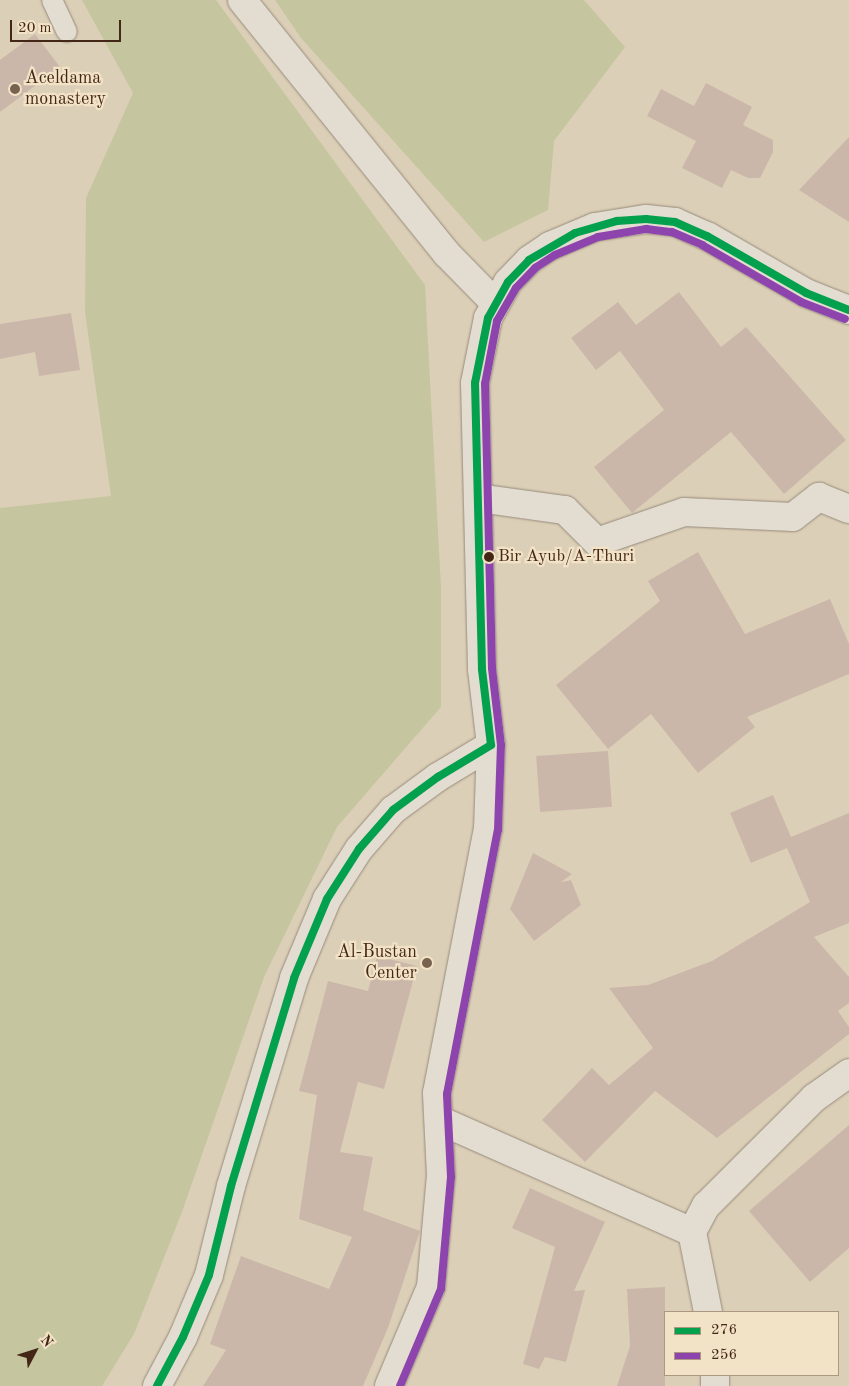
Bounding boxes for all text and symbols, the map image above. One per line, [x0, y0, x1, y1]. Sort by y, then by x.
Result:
scale bar [12, 10, 124, 42]
text: 20 m [18, 21, 52, 36]
place label: Aceldama monastery [25, 68, 106, 110]
marker: Aceldama monastery [9, 83, 21, 95]
place label: Bir Ayub/A-Thuri [498, 547, 634, 567]
marker: Bir Ayub/A-Thuri [484, 552, 494, 562]
place label: Al-Bustan Center [337, 942, 417, 984]
marker: Al-Bustan Center [421, 957, 433, 969]
legend [664, 1311, 839, 1376]
text: 276 [711, 1323, 737, 1338]
north arrow [10, 1326, 60, 1376]
text: N [38, 1333, 55, 1350]
text: 256 [711, 1348, 737, 1363]

